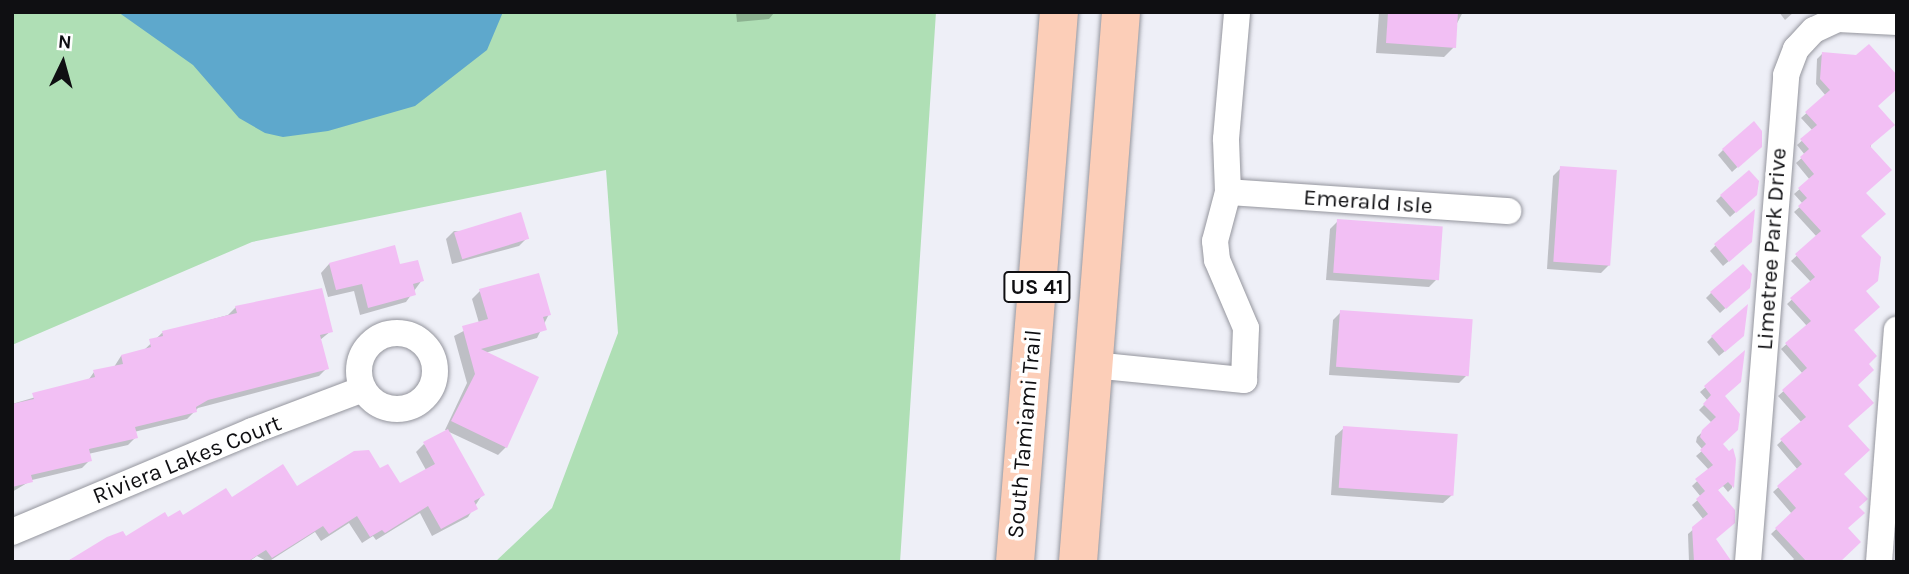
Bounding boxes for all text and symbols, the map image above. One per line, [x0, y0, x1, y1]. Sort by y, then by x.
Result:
north arrow [28, 28, 98, 98]
text: N [57, 31, 73, 54]
street label: Limetree Park Drive [1751, 147, 1793, 351]
street label: Emerald Isle [1302, 184, 1434, 220]
road number: US 41 [1002, 270, 1072, 304]
street label: South Tamiami Trail [1002, 328, 1048, 540]
street label: Riviera Lakes Court [89, 410, 285, 510]

